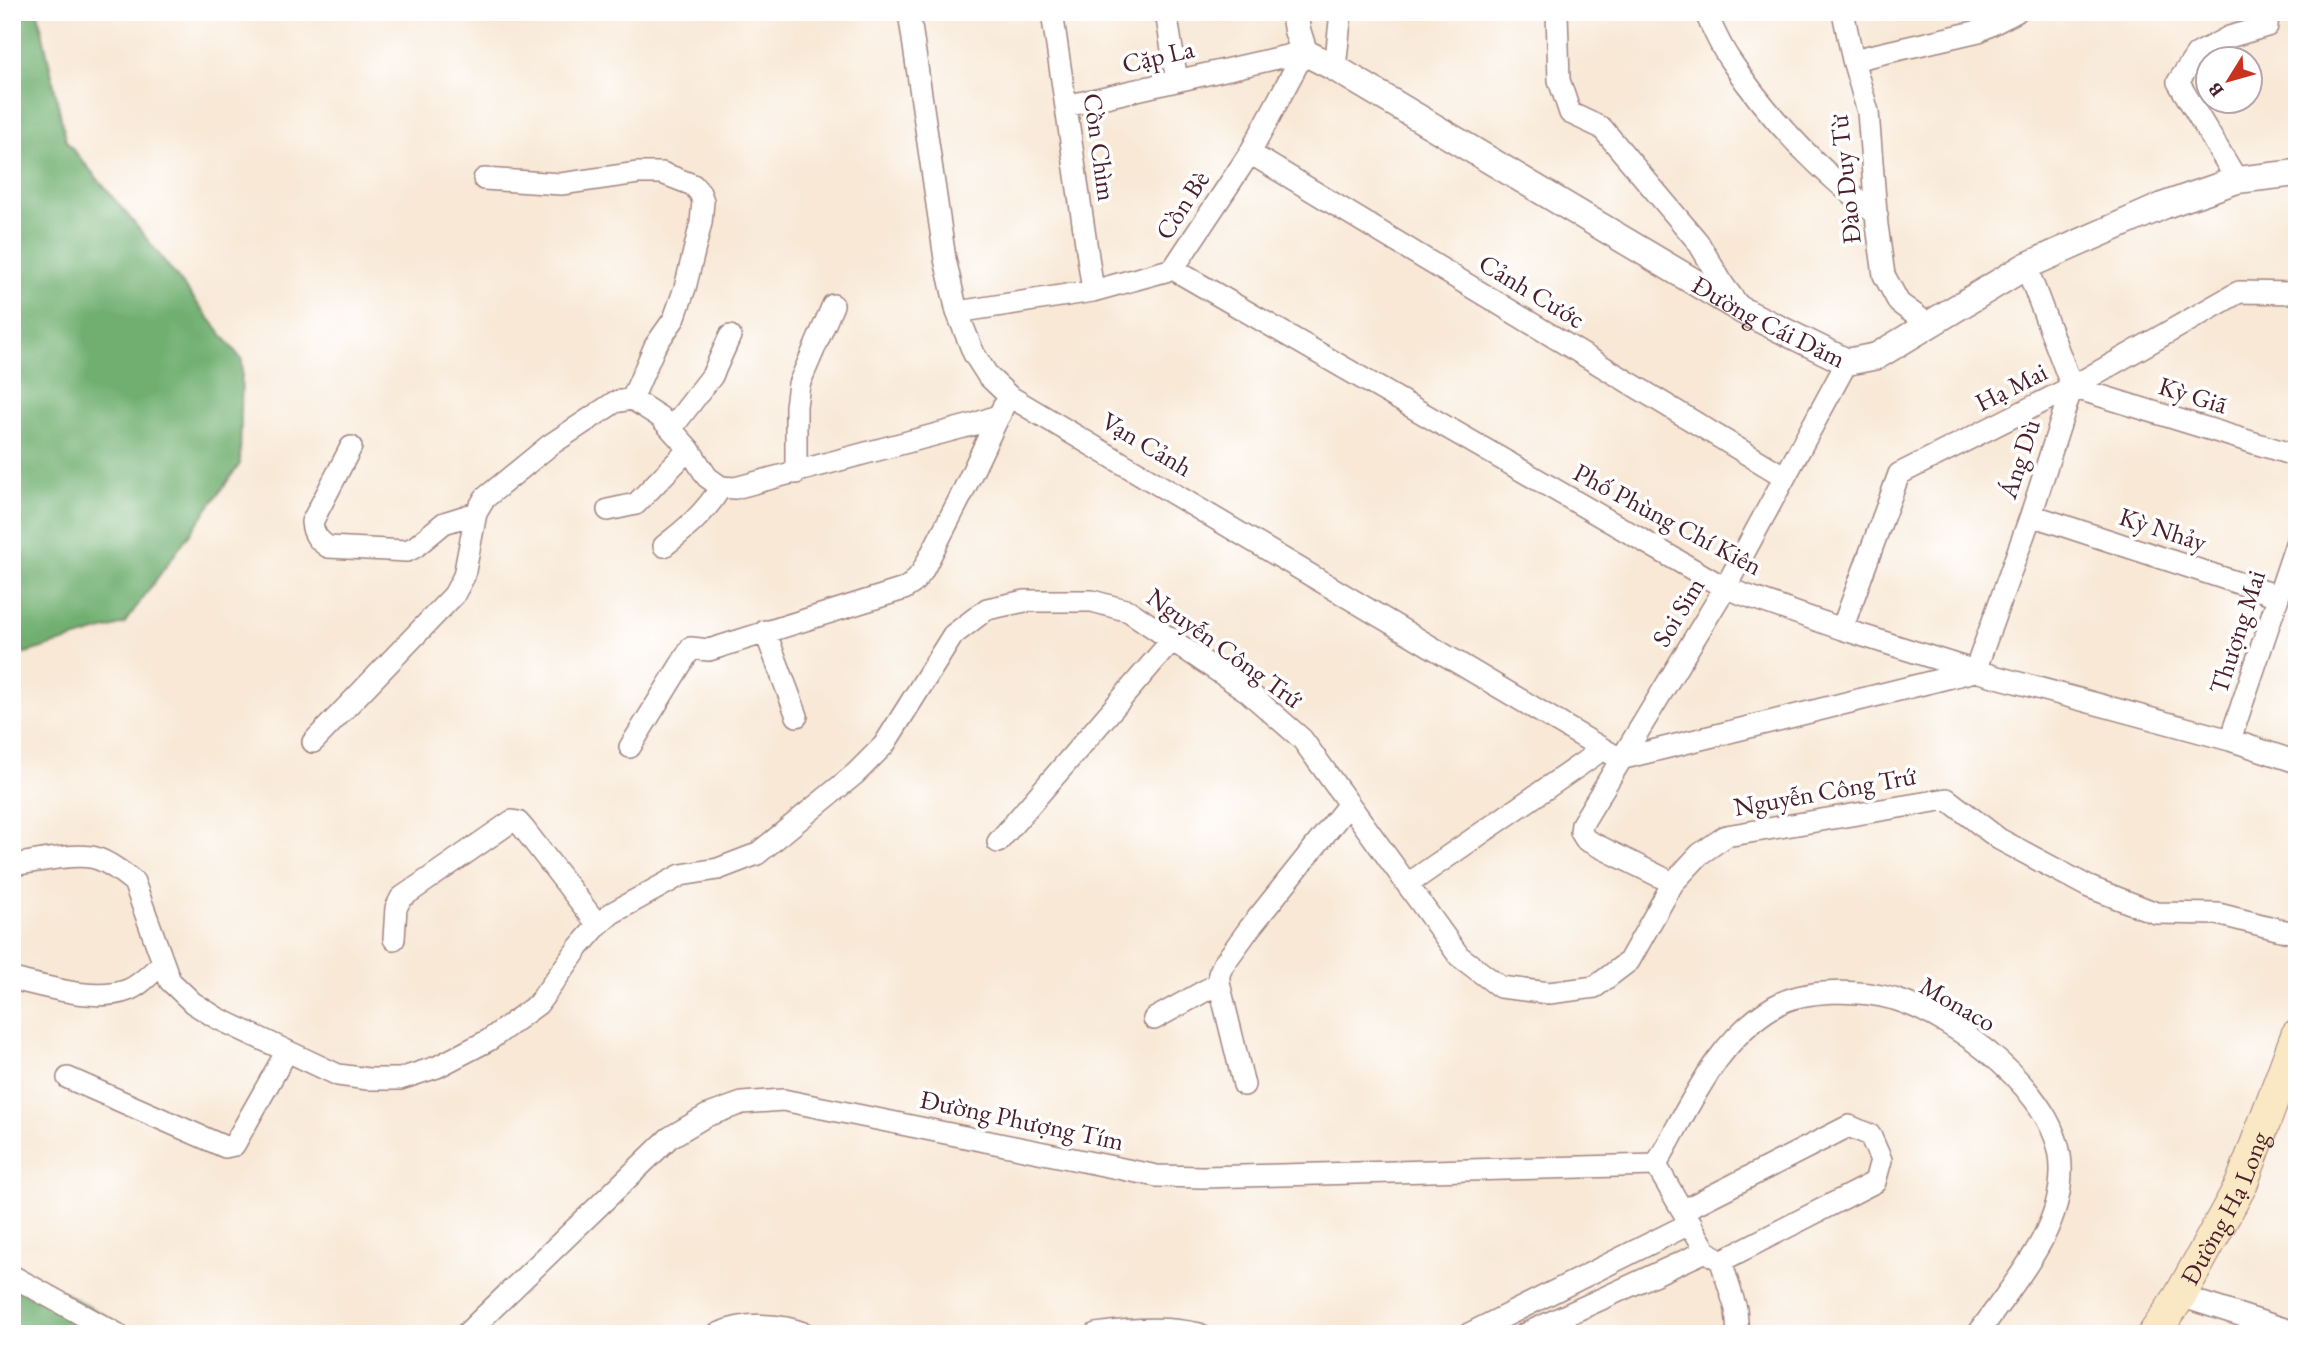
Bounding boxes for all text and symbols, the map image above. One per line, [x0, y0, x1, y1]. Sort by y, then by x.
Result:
street label: Cặp La [1119, 31, 1198, 81]
north arrow [2194, 46, 2264, 116]
text: B [2202, 78, 2229, 102]
street label: Cồn Chìm [1076, 91, 1124, 203]
street label: Đào Duy Từ [1821, 112, 1869, 245]
street label: Cồn Bè [1147, 164, 1217, 246]
street label: Cảnh Cước [1473, 246, 1591, 336]
street label: Đường Cái Dăm [1686, 268, 1851, 376]
street label: Hạ Mai [1969, 355, 2053, 419]
street label: Kỳ Giã [2155, 369, 2232, 422]
street label: Vạn Cảnh [1095, 404, 1199, 484]
street label: Áng Dù [1990, 415, 2048, 504]
street label: Phố Phùng Chí Kiên [1568, 455, 1768, 583]
street label: Kỳ Nhảy [2115, 499, 2212, 559]
street label: Thượng Mai [2201, 566, 2273, 698]
street label: Soi Sim [1644, 571, 1712, 653]
street label: Nguyễn Công Trứ [1140, 580, 1310, 716]
street label: Nguyễn Công Trứ [1731, 758, 1919, 824]
street label: Monaco [1914, 969, 2002, 1039]
street label: Đường Phượng Tím [917, 1082, 1127, 1158]
street label: Đường Hạ Long [2172, 1126, 2277, 1291]

